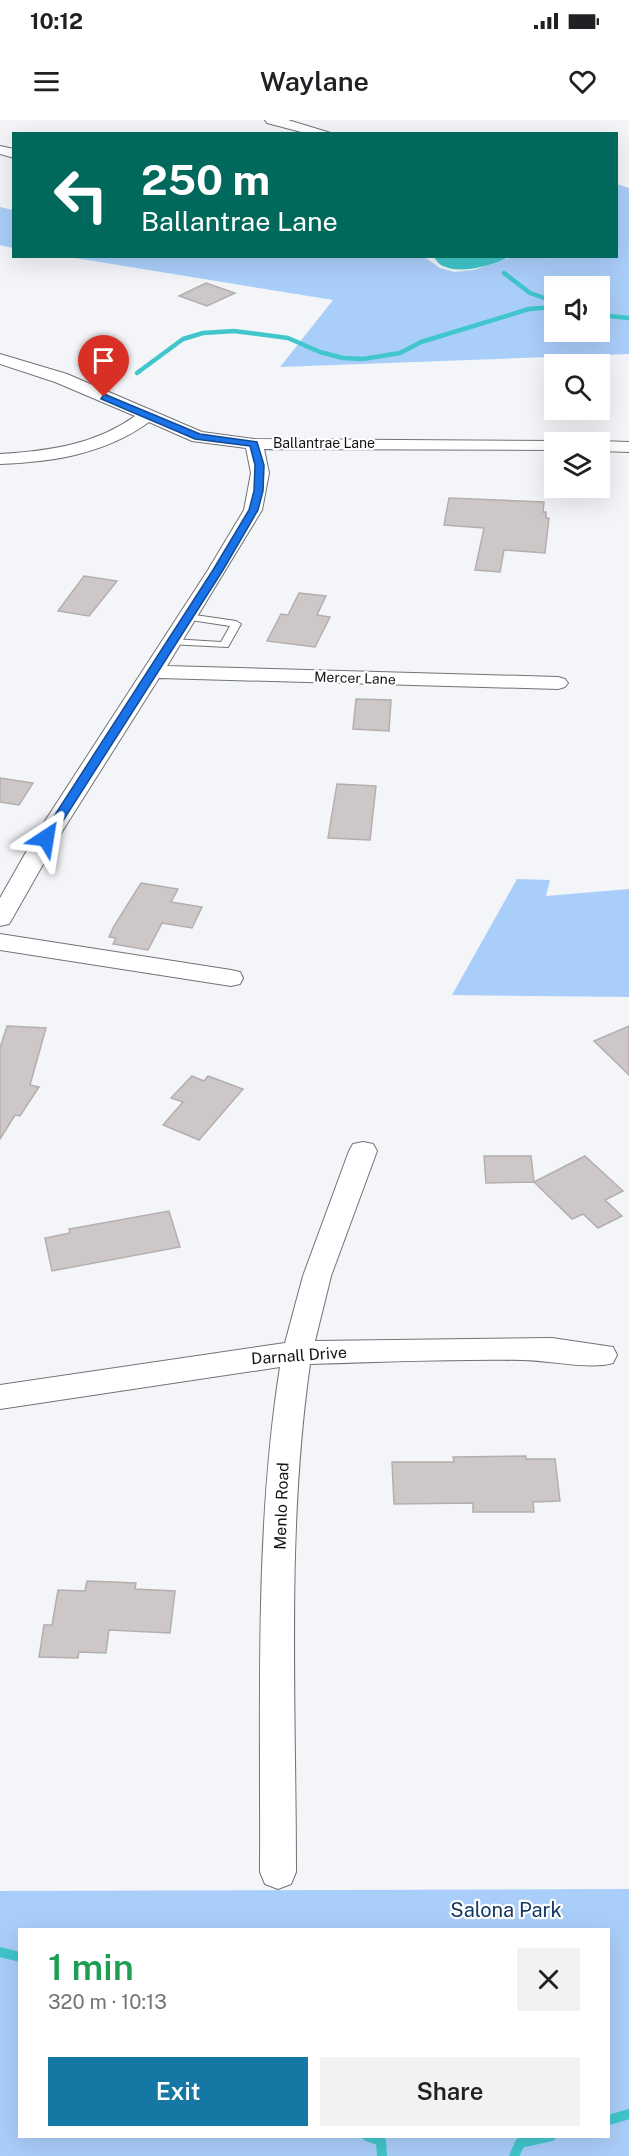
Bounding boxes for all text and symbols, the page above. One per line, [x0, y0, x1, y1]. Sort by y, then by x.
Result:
text: 10:12 [30, 8, 83, 34]
icon: menu [30, 65, 63, 98]
text: Waylane [260, 65, 369, 97]
icon: heart [566, 65, 599, 98]
text: 250 m [141, 155, 270, 204]
icon: left [42, 156, 120, 234]
text: Ballantrae Lane [141, 205, 338, 237]
map controls [544, 276, 610, 498]
button: sound [544, 276, 610, 342]
pin [78, 335, 129, 397]
icon: arrive [87, 344, 120, 377]
button: search [544, 354, 610, 420]
button: layers [544, 432, 610, 498]
street label: Ballantrae Lane [273, 435, 375, 451]
street label: Mercer Lane [314, 669, 396, 687]
position arrow [14, 806, 78, 870]
street label: Darnall Drive [251, 1343, 348, 1368]
street label: Menlo Road [270, 1462, 293, 1550]
park label: Salona Park [450, 1898, 562, 1922]
text: 1 min [48, 1946, 134, 1988]
button: close [517, 1948, 580, 2011]
text: 320 m · 10:13 [48, 1990, 167, 2014]
button: Exit [48, 2057, 308, 2126]
button: Share [320, 2057, 580, 2126]

